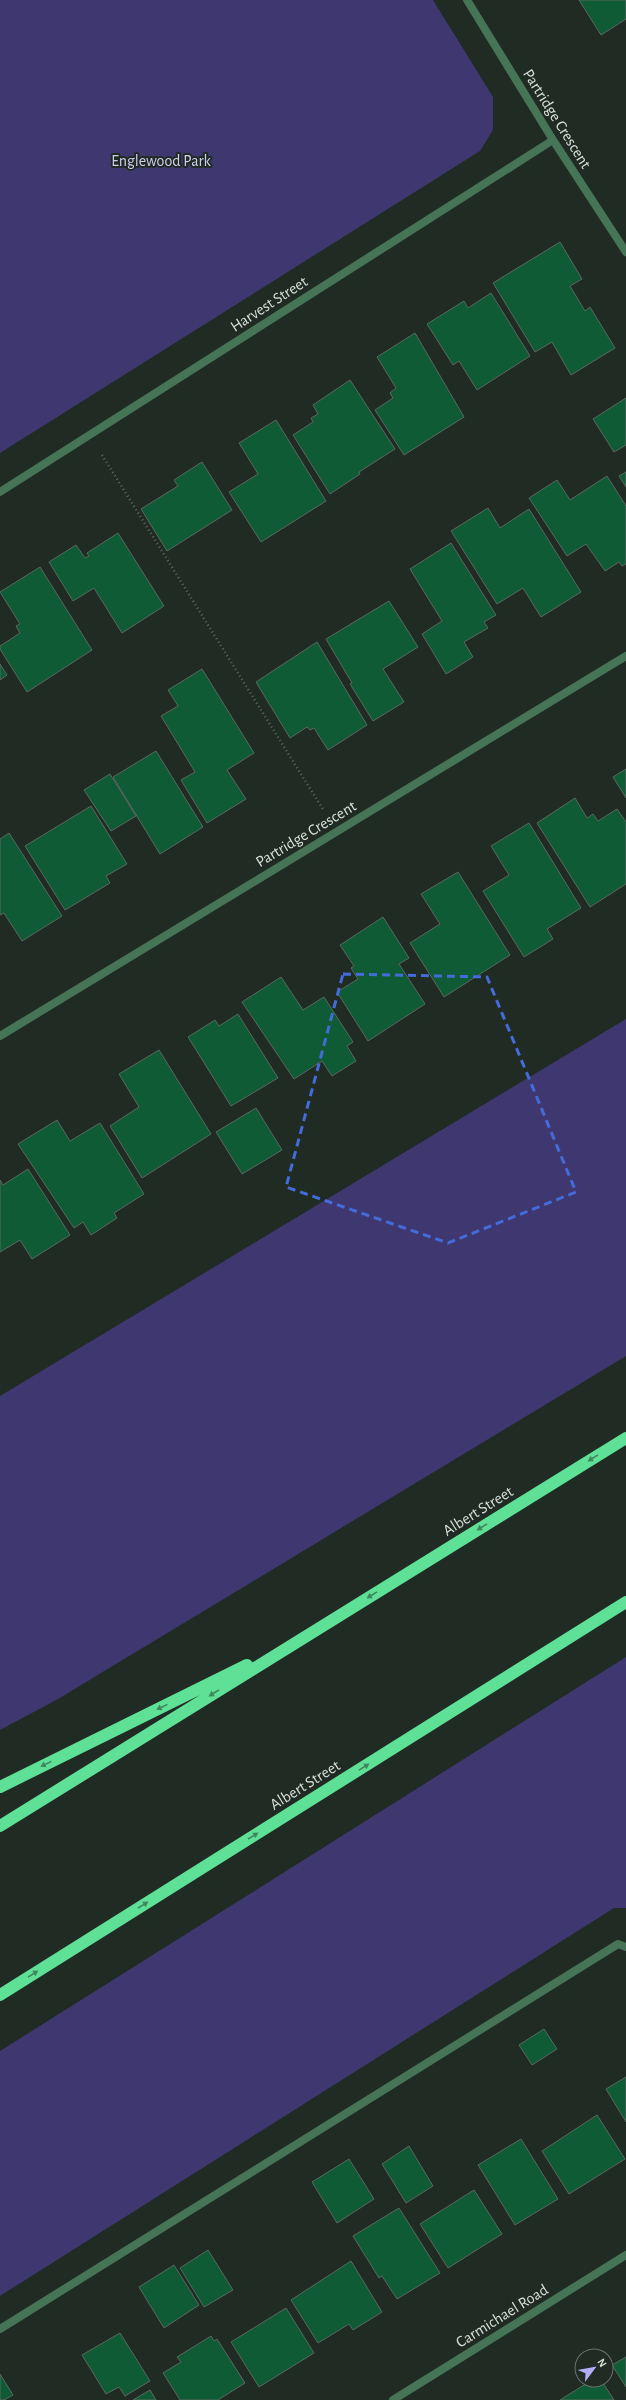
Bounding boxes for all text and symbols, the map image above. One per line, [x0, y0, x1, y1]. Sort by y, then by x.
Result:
street label: Partridge Crescent [520, 66, 594, 172]
park label: Englewood Park [111, 153, 212, 169]
street label: Harvest Street [228, 273, 310, 335]
street label: Partridge Crescent [253, 798, 359, 870]
one-way arrow [587, 1455, 599, 1462]
street label: Albert Street [440, 1483, 516, 1539]
one-way arrow [477, 1523, 487, 1531]
one-way arrow [366, 1592, 378, 1599]
one-way arrow [208, 1690, 220, 1697]
one-way arrow [157, 1703, 168, 1710]
street label: Albert Street [267, 1757, 343, 1813]
one-way arrow [40, 1761, 52, 1767]
one-way arrow [358, 1763, 369, 1771]
one-way arrow [248, 1832, 258, 1840]
one-way arrow [138, 1901, 148, 1909]
one-way arrow [28, 1970, 38, 1978]
street label: Carmichael Road [453, 2281, 551, 2351]
north arrow [574, 2348, 614, 2388]
text: N [595, 2357, 609, 2369]

